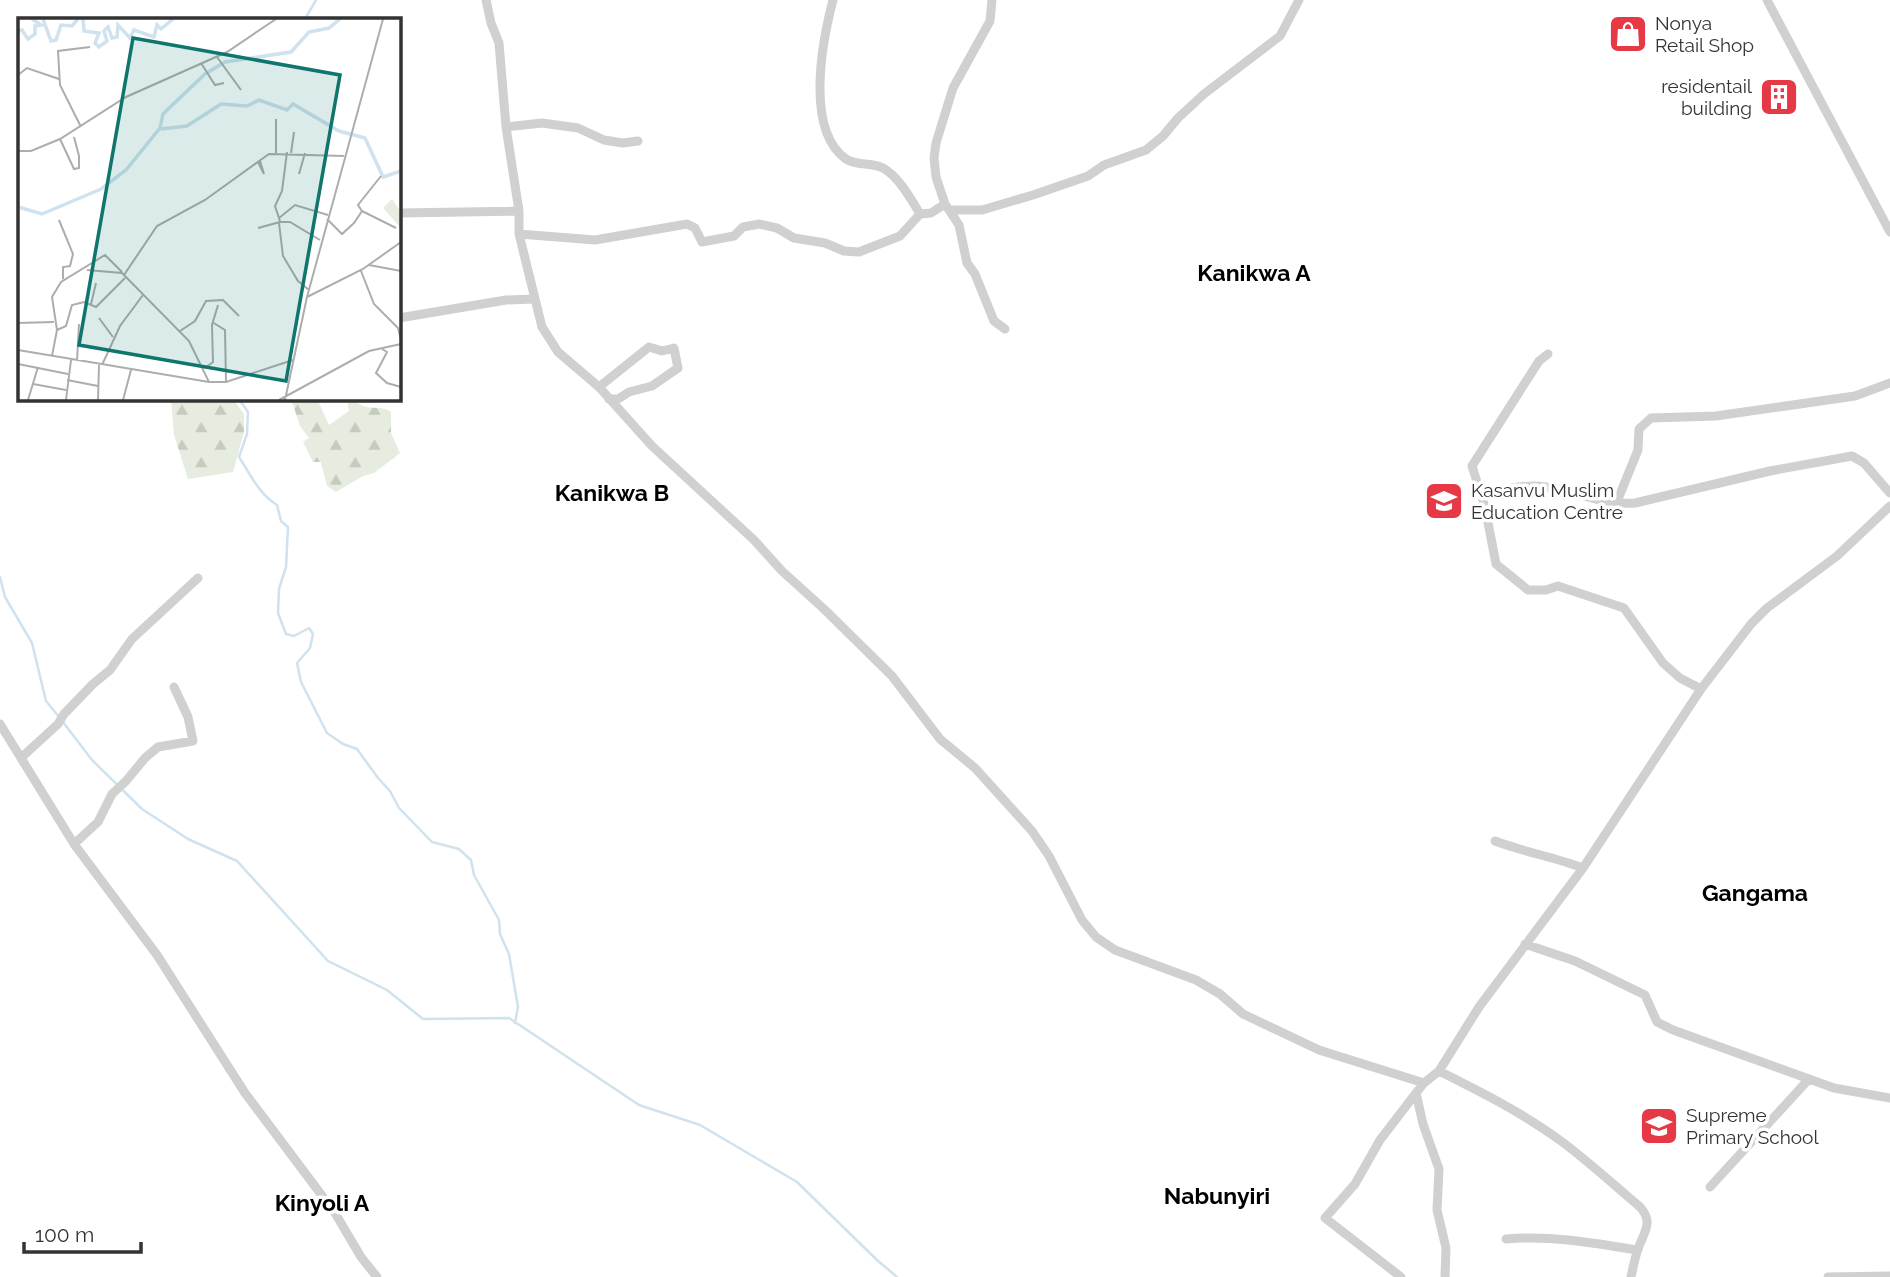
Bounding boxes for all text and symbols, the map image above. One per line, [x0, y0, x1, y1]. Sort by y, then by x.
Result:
place label: Nonya Retail Shop [1655, 12, 1754, 56]
shop icon: Nonya Retail Shop [1607, 13, 1649, 55]
inset map [18, 18, 401, 401]
place label: residentail building [1661, 75, 1753, 119]
building icon: residentail building [1758, 76, 1800, 118]
district label: Kanikwa A [1197, 259, 1311, 286]
district label: Kanikwa B [555, 479, 669, 506]
place label: Kasanvu Muslim Education Centre [1471, 479, 1623, 523]
school or university icon: Kasanvu Muslim Education Centre [1423, 480, 1465, 522]
district label: Gangama [1702, 879, 1808, 906]
place label: Supreme Primary School [1686, 1104, 1819, 1148]
school or university icon: Supreme Primary School [1638, 1105, 1680, 1147]
district label: Nabunyiri [1164, 1182, 1270, 1209]
district label: Kinyoli A [275, 1189, 370, 1216]
scale bar [24, 1210, 142, 1254]
text: 100 m [35, 1222, 94, 1247]

